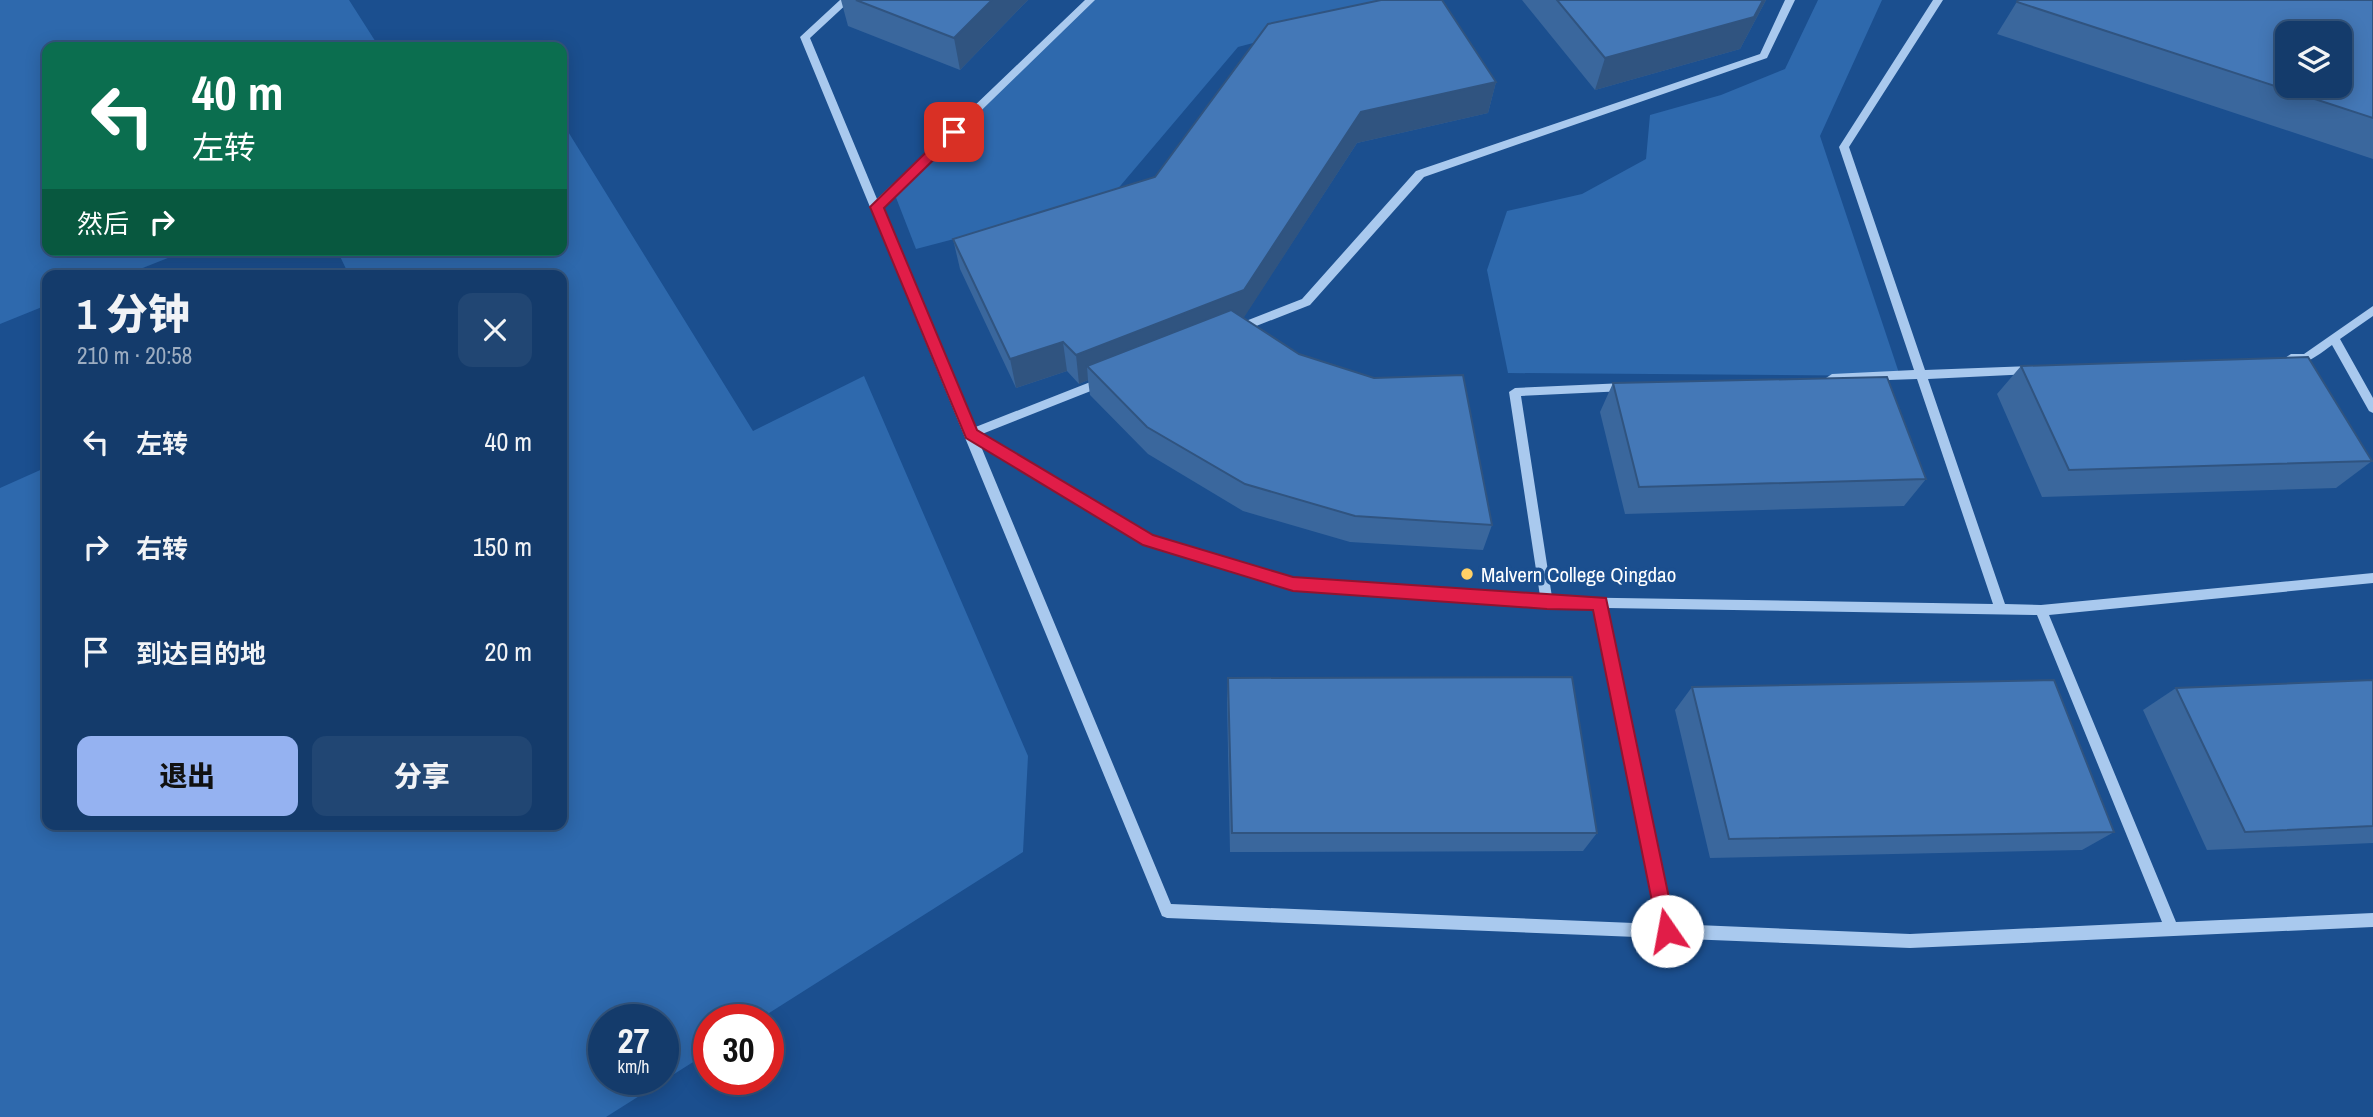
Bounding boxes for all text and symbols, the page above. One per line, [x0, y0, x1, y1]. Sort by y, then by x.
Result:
map controls [2275, 21, 2352, 98]
button: layers [2275, 21, 2352, 98]
text: 40 m [192, 59, 284, 125]
icon: left [77, 70, 168, 161]
pin [924, 102, 984, 162]
icon: arrive [935, 113, 973, 151]
text: 左转 [192, 126, 256, 169]
icon: right [143, 203, 181, 241]
text: 然后 [77, 206, 129, 241]
text: 1 分钟 [77, 286, 190, 342]
button: close [458, 293, 532, 367]
text: 210 m · 20:58 [77, 340, 192, 371]
icon: left [77, 423, 115, 461]
text: 40 m [485, 424, 532, 459]
text: 左转 [136, 426, 188, 461]
icon: right [77, 528, 115, 566]
text: 150 m [473, 529, 532, 564]
text: 右转 [136, 531, 188, 566]
place label: Malvern College Qingdao [1481, 560, 1676, 589]
marker: Malvern College Qingdao [1459, 566, 1475, 582]
icon: arrive [77, 633, 115, 671]
text: 20 m [485, 634, 532, 669]
text: 到达目的地 [136, 636, 266, 671]
button: 退出 [77, 736, 298, 816]
button: 分享 [312, 736, 532, 816]
position arrow [1630, 894, 1704, 968]
speed limit sign: 30 [693, 1004, 784, 1095]
text: 27 [618, 1017, 649, 1064]
text: km/h [618, 1054, 650, 1079]

